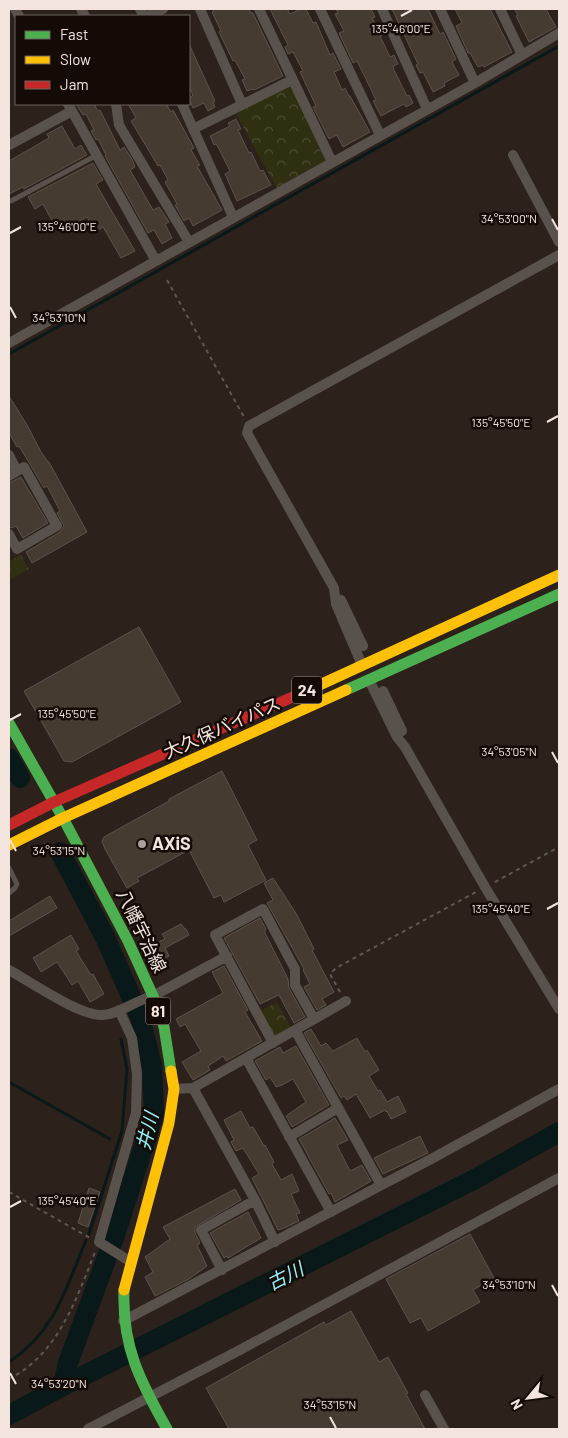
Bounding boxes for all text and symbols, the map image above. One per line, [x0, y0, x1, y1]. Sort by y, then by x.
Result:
legend [15, 15, 190, 105]
text: 135°46'00"E [371, 21, 431, 35]
text: Fast [60, 25, 88, 43]
text: Slow [60, 50, 91, 68]
text: Jam [60, 75, 89, 93]
text: 34°53'00"N [481, 211, 537, 225]
text: 135°46'00"E [37, 219, 97, 233]
text: 34°53'10"N [32, 310, 86, 324]
text: 135°45'50"E [472, 415, 530, 429]
road number: 24 [292, 676, 322, 704]
street label: 大久保バイパス [160, 691, 283, 763]
text: 135°45'50"E [38, 706, 96, 720]
text: 34°53'05"N [481, 744, 537, 758]
place label: AXiS [152, 832, 191, 854]
marker: AXiS [136, 838, 148, 850]
text: 34°53'15"N [33, 843, 85, 857]
street label: 八幡宇治線 [112, 885, 172, 976]
text: 135°45'40"E [471, 901, 531, 915]
road number: 81 [146, 998, 170, 1024]
water label: 井川 [131, 1108, 163, 1152]
text: 135°45'40"E [37, 1193, 97, 1207]
water label: 古川 [263, 1256, 309, 1294]
text: 34°53'10"N [482, 1277, 536, 1291]
north arrow [503, 1373, 553, 1423]
text: 34°53'20"N [31, 1376, 87, 1390]
text: N [507, 1396, 526, 1413]
text: 34°53'15"N [304, 1397, 356, 1411]

